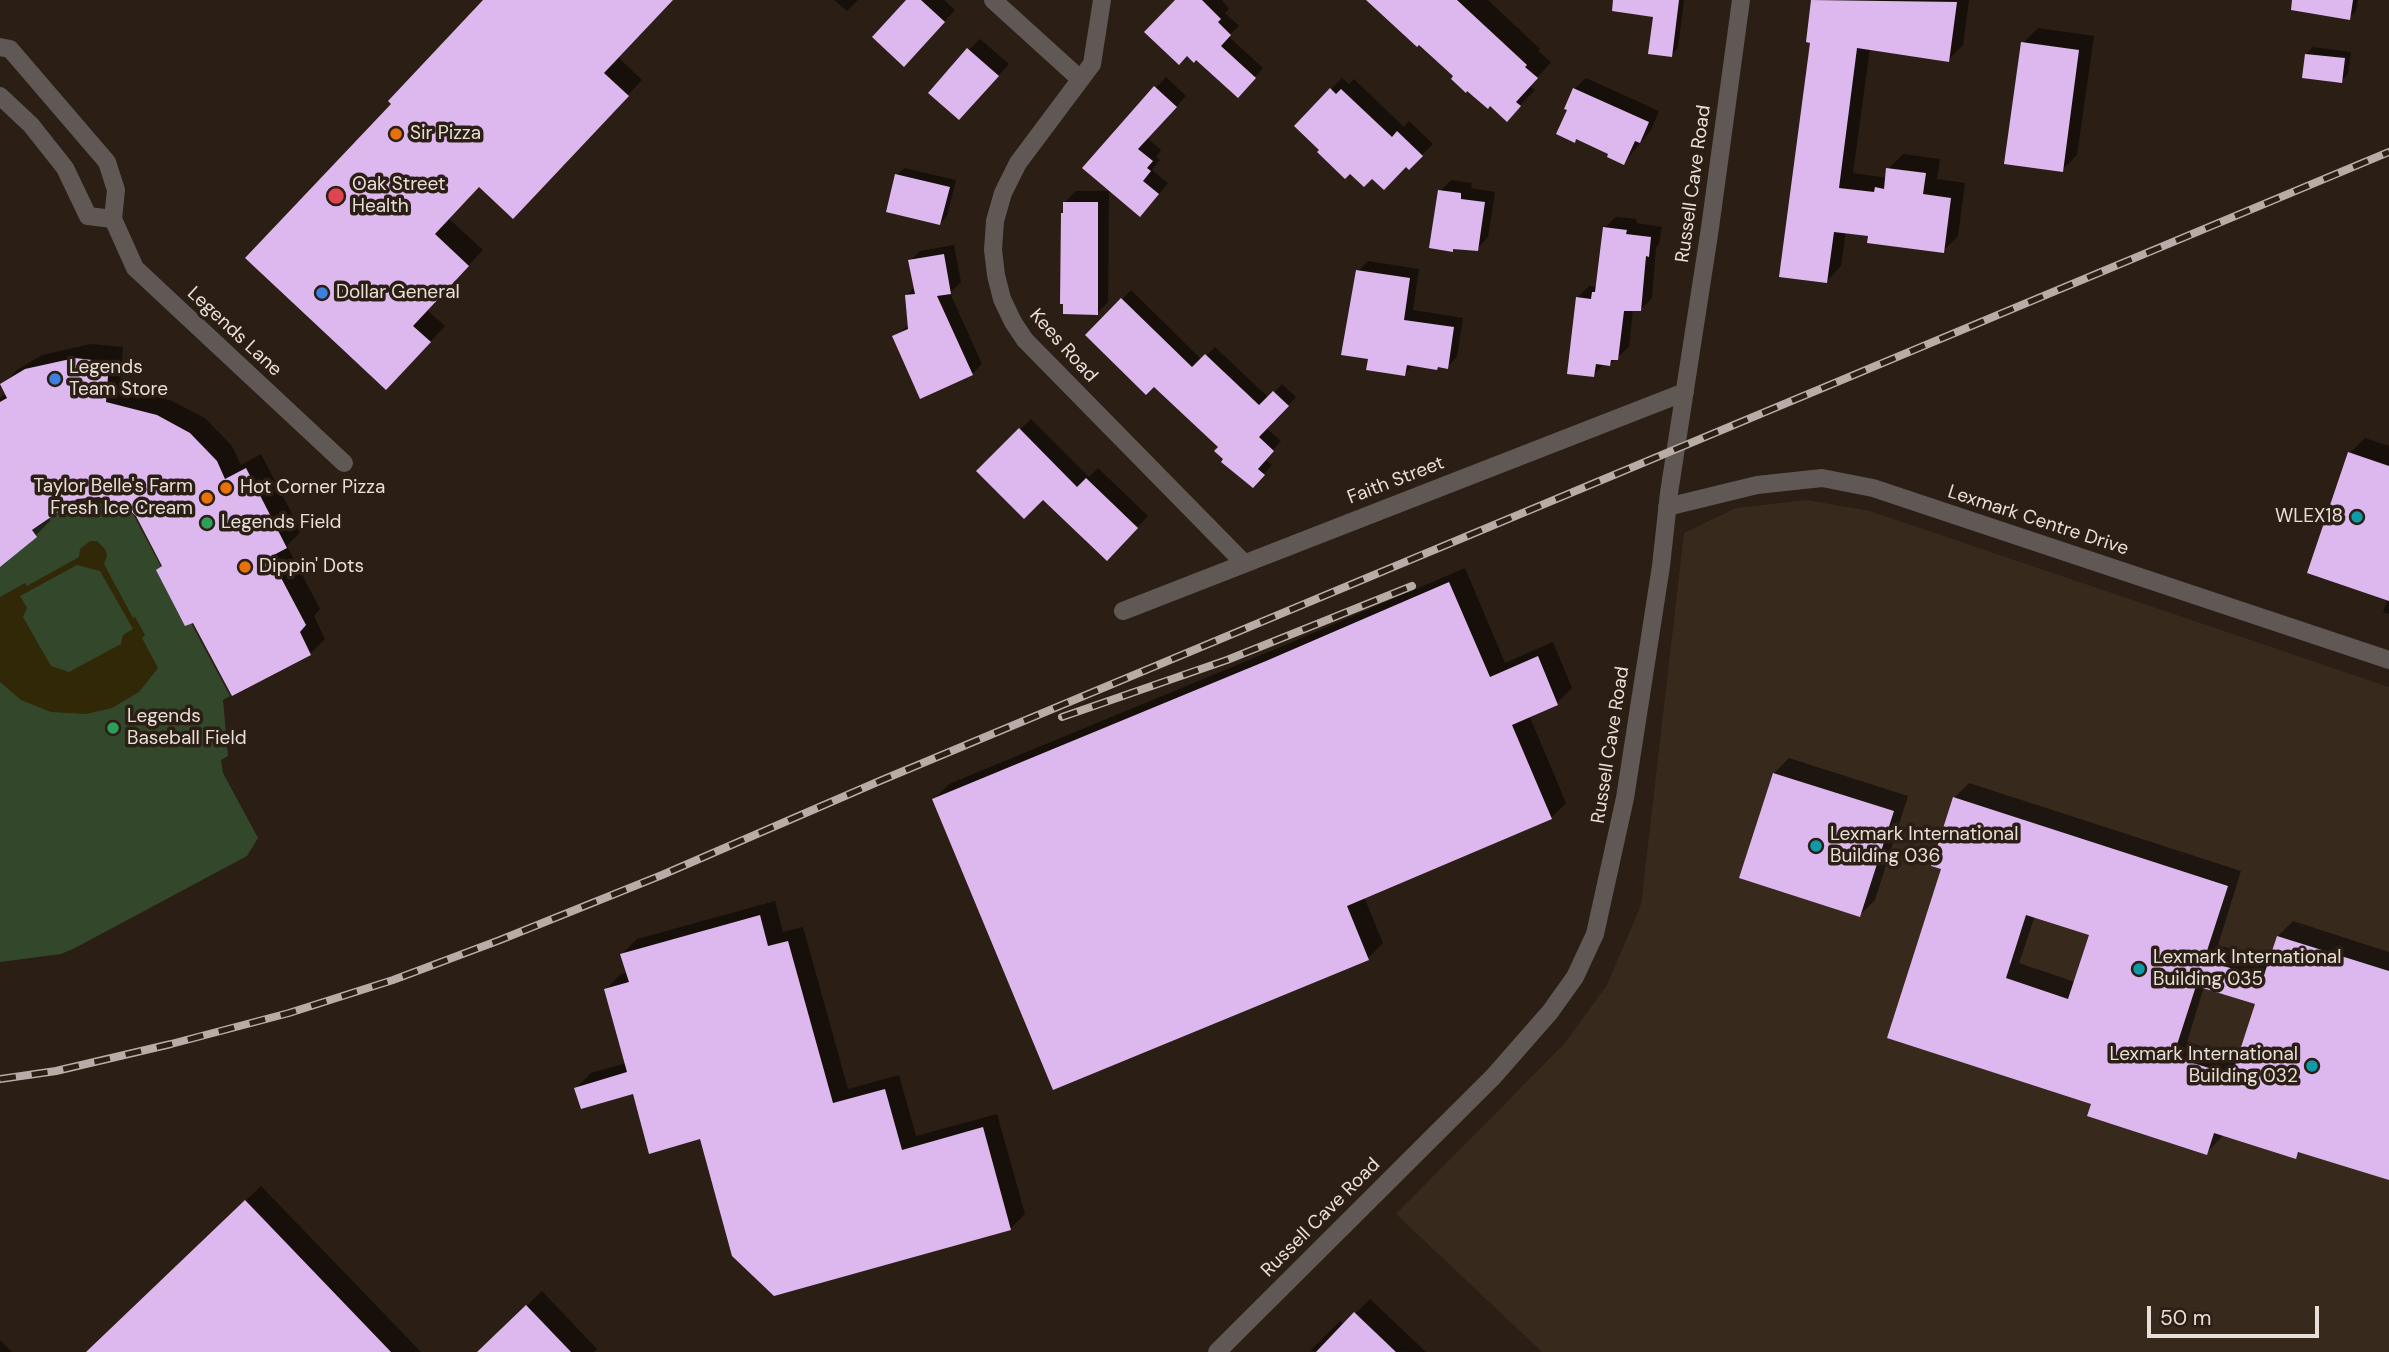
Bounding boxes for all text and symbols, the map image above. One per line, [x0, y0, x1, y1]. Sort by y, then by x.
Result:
street label: Russell Cave Road [1672, 104, 1716, 264]
place label: Sir Pizza [410, 123, 481, 145]
marker: Sir Pizza [388, 126, 404, 142]
place label: Oak Street Health [352, 174, 446, 218]
marker: Oak Street Health [326, 186, 346, 206]
street label: Legends Lane [182, 282, 286, 382]
place label: Dollar General [336, 282, 460, 304]
marker: Dollar General [314, 285, 330, 301]
street label: Kees Road [1024, 305, 1102, 387]
place label: Legends Team Store [69, 357, 168, 401]
marker: Legends Team Store [47, 371, 63, 387]
street label: Faith Street [1344, 452, 1448, 510]
place label: Taylor Belle's Farm Fresh Ice Cream [33, 476, 193, 520]
place label: Hot Corner Pizza [240, 477, 385, 499]
marker: Hot Corner Pizza [218, 480, 234, 496]
street label: Lexmark Centre Drive [1945, 481, 2131, 561]
marker: Taylor Belle's Farm Fresh Ice Cream [199, 490, 215, 506]
place label: WLEX18 [2275, 506, 2343, 528]
marker: WLEX18 [2349, 509, 2365, 525]
place label: Legends Field [221, 512, 341, 534]
marker: Legends Field [199, 515, 215, 531]
place label: Dippin' Dots [259, 556, 364, 578]
marker: Dippin' Dots [237, 559, 253, 575]
street label: Russell Cave Road [1587, 665, 1635, 825]
place label: Legends Baseball Field [127, 706, 247, 750]
marker: Legends Baseball Field [105, 720, 121, 736]
place label: Lexmark International Building 036 [1830, 824, 2018, 868]
marker: Lexmark International Building 036 [1808, 838, 1824, 854]
place label: Lexmark International Building 035 [2153, 947, 2341, 991]
marker: Lexmark International Building 035 [2131, 961, 2147, 977]
place label: Lexmark International Building 032 [2110, 1044, 2298, 1088]
marker: Lexmark International Building 032 [2304, 1058, 2320, 1074]
street label: Russell Cave Road [1257, 1154, 1385, 1282]
scale bar [2151, 1292, 2322, 1336]
text: 50 m [2160, 1304, 2211, 1332]

